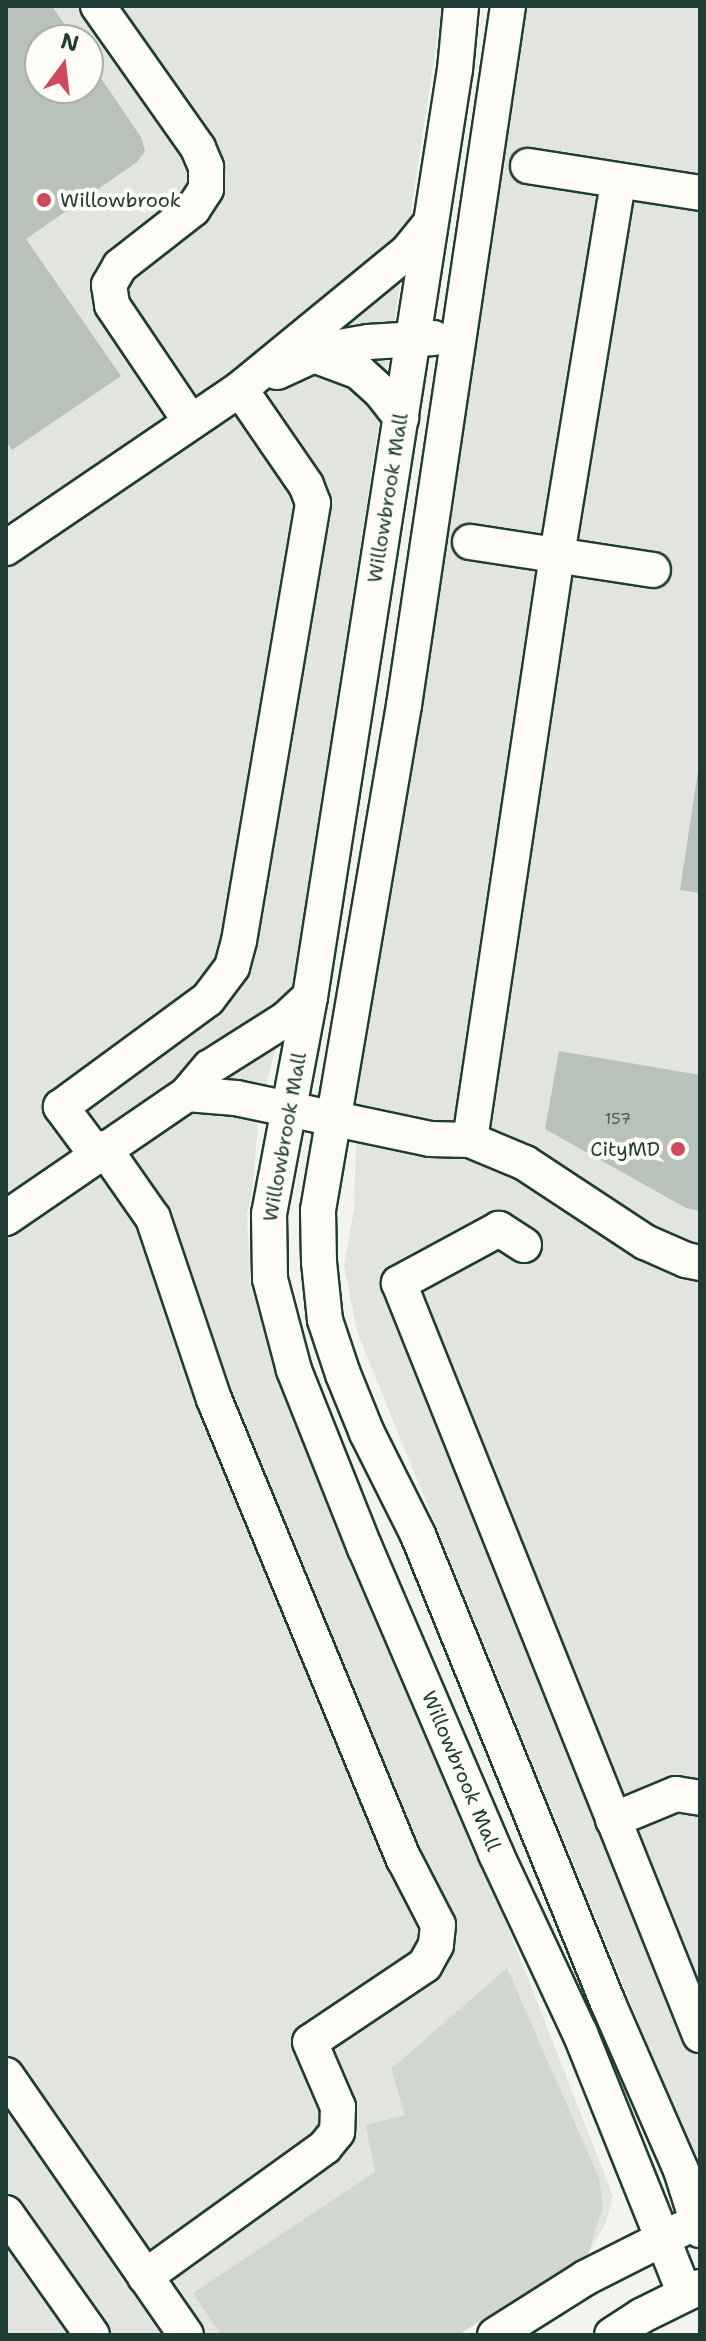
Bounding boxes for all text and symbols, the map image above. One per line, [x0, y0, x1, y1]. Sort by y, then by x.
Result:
north arrow [24, 24, 104, 104]
text: N [58, 26, 82, 59]
place label: Willowbrook [60, 188, 181, 212]
marker: Willowbrook [35, 191, 53, 209]
street label: Willowbrook Mall [363, 411, 413, 585]
street label: Willowbrook Mall [258, 1050, 312, 1224]
house number: 157 [605, 1109, 631, 1129]
place label: CityMD [590, 1137, 660, 1161]
marker: CityMD [667, 1138, 689, 1160]
street label: Willowbrook Mall [416, 1687, 506, 1855]

